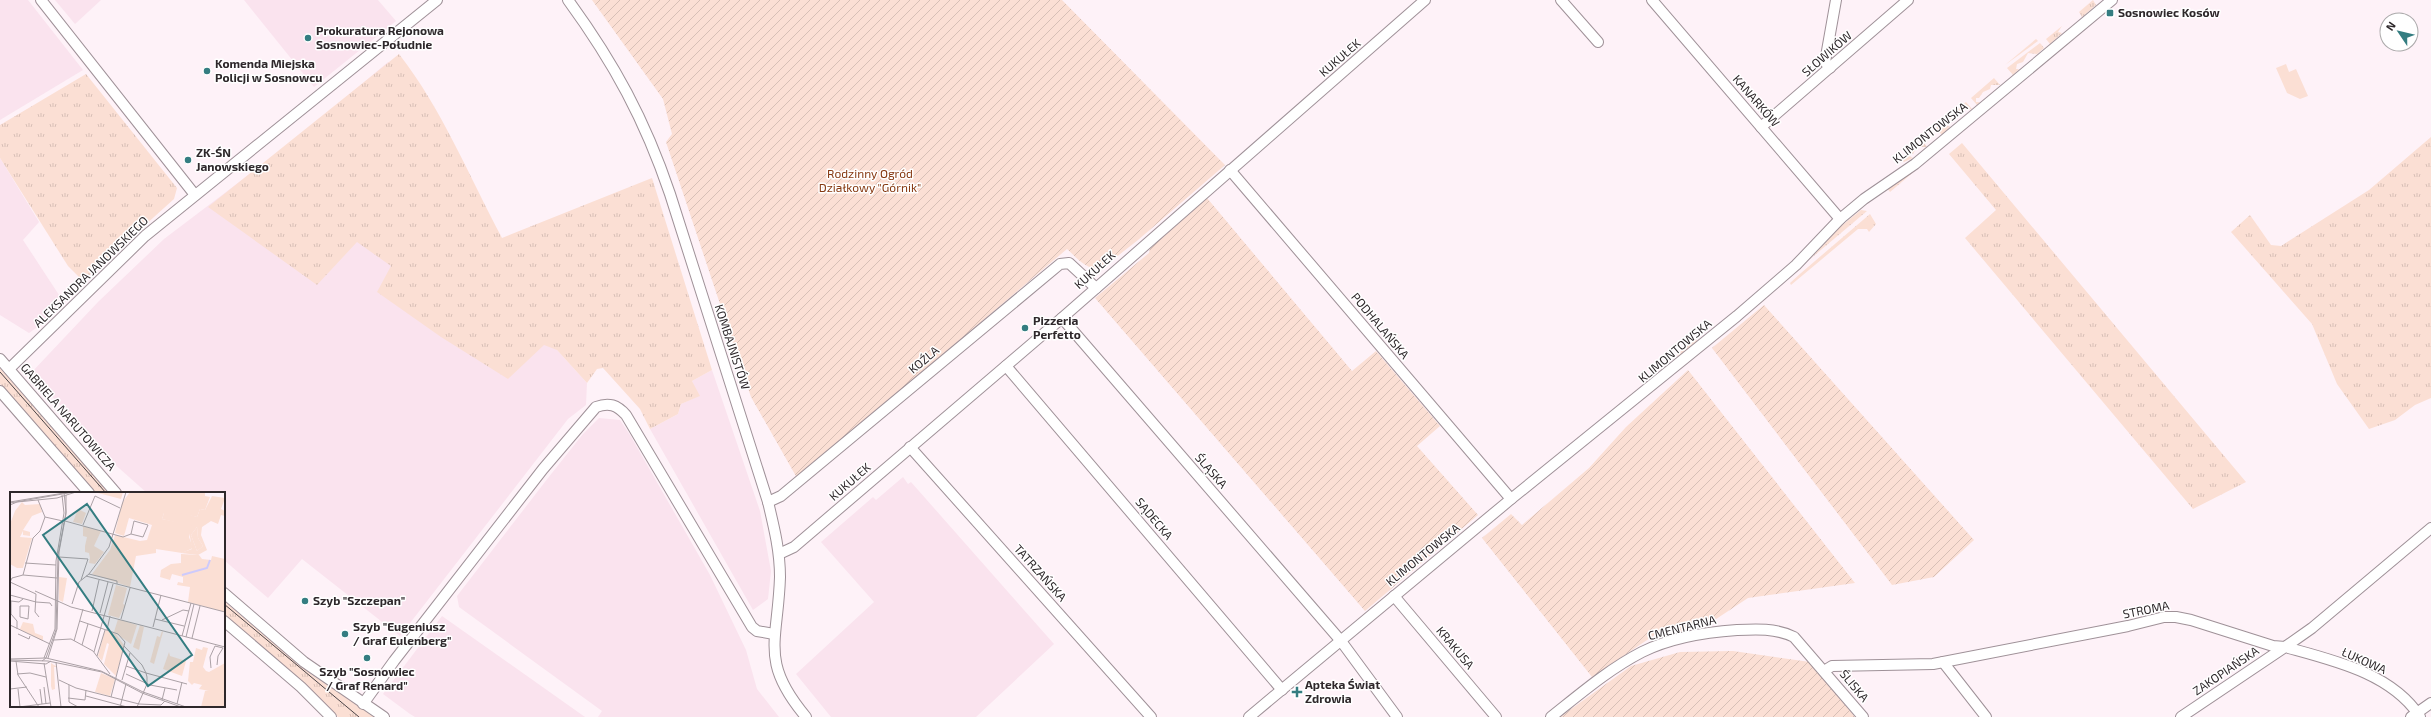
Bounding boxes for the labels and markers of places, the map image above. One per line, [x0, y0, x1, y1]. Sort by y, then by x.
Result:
place label: Sosnowiec Kosów [2118, 5, 2221, 19]
marker: Sosnowiec Kosów [2105, 8, 2115, 18]
place label: Prokuratura Rejonowa Sosnowiec-Południe [316, 23, 444, 51]
marker: Prokuratura Rejonowa Sosnowiec-Południe [303, 33, 313, 43]
place label: Komenda Miejska Policji w Sosnowcu [215, 56, 322, 85]
marker: Komenda Miejska Policji w Sosnowcu [202, 66, 212, 76]
place label: ZK-ŚN Janowskiego [196, 145, 269, 173]
marker: ZK-ŚN Janowskiego [183, 155, 193, 165]
place label: Pizzeria Perfetto [1033, 313, 1081, 341]
marker: Pizzeria Perfetto [1020, 323, 1030, 333]
place label: Szyb "Szczepan" [313, 593, 405, 608]
marker: Szyb "Szczepan" [300, 596, 310, 606]
place label: Szyb "Eugeniusz / Graf Eulenberg" [353, 619, 452, 647]
marker: Szyb "Eugeniusz / Graf Eulenberg" [340, 629, 350, 639]
marker: Szyb "Sosnowiec / Graf Renard" [362, 653, 372, 663]
place label: Szyb "Sosnowiec / Graf Renard" [319, 664, 415, 692]
place label: Apteka Świat Zdrowia [1305, 677, 1380, 705]
marker: Apteka Świat Zdrowia [1292, 687, 1302, 697]

